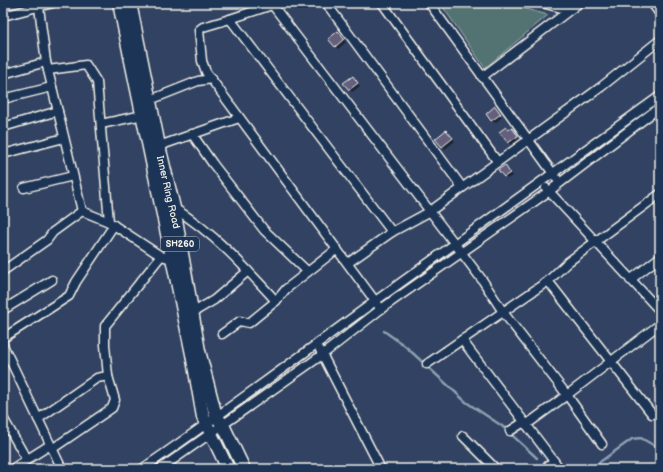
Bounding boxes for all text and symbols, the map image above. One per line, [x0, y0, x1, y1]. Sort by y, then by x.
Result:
street label: Inner Ring Road [154, 155, 182, 230]
road number: SH260 [161, 237, 199, 251]

